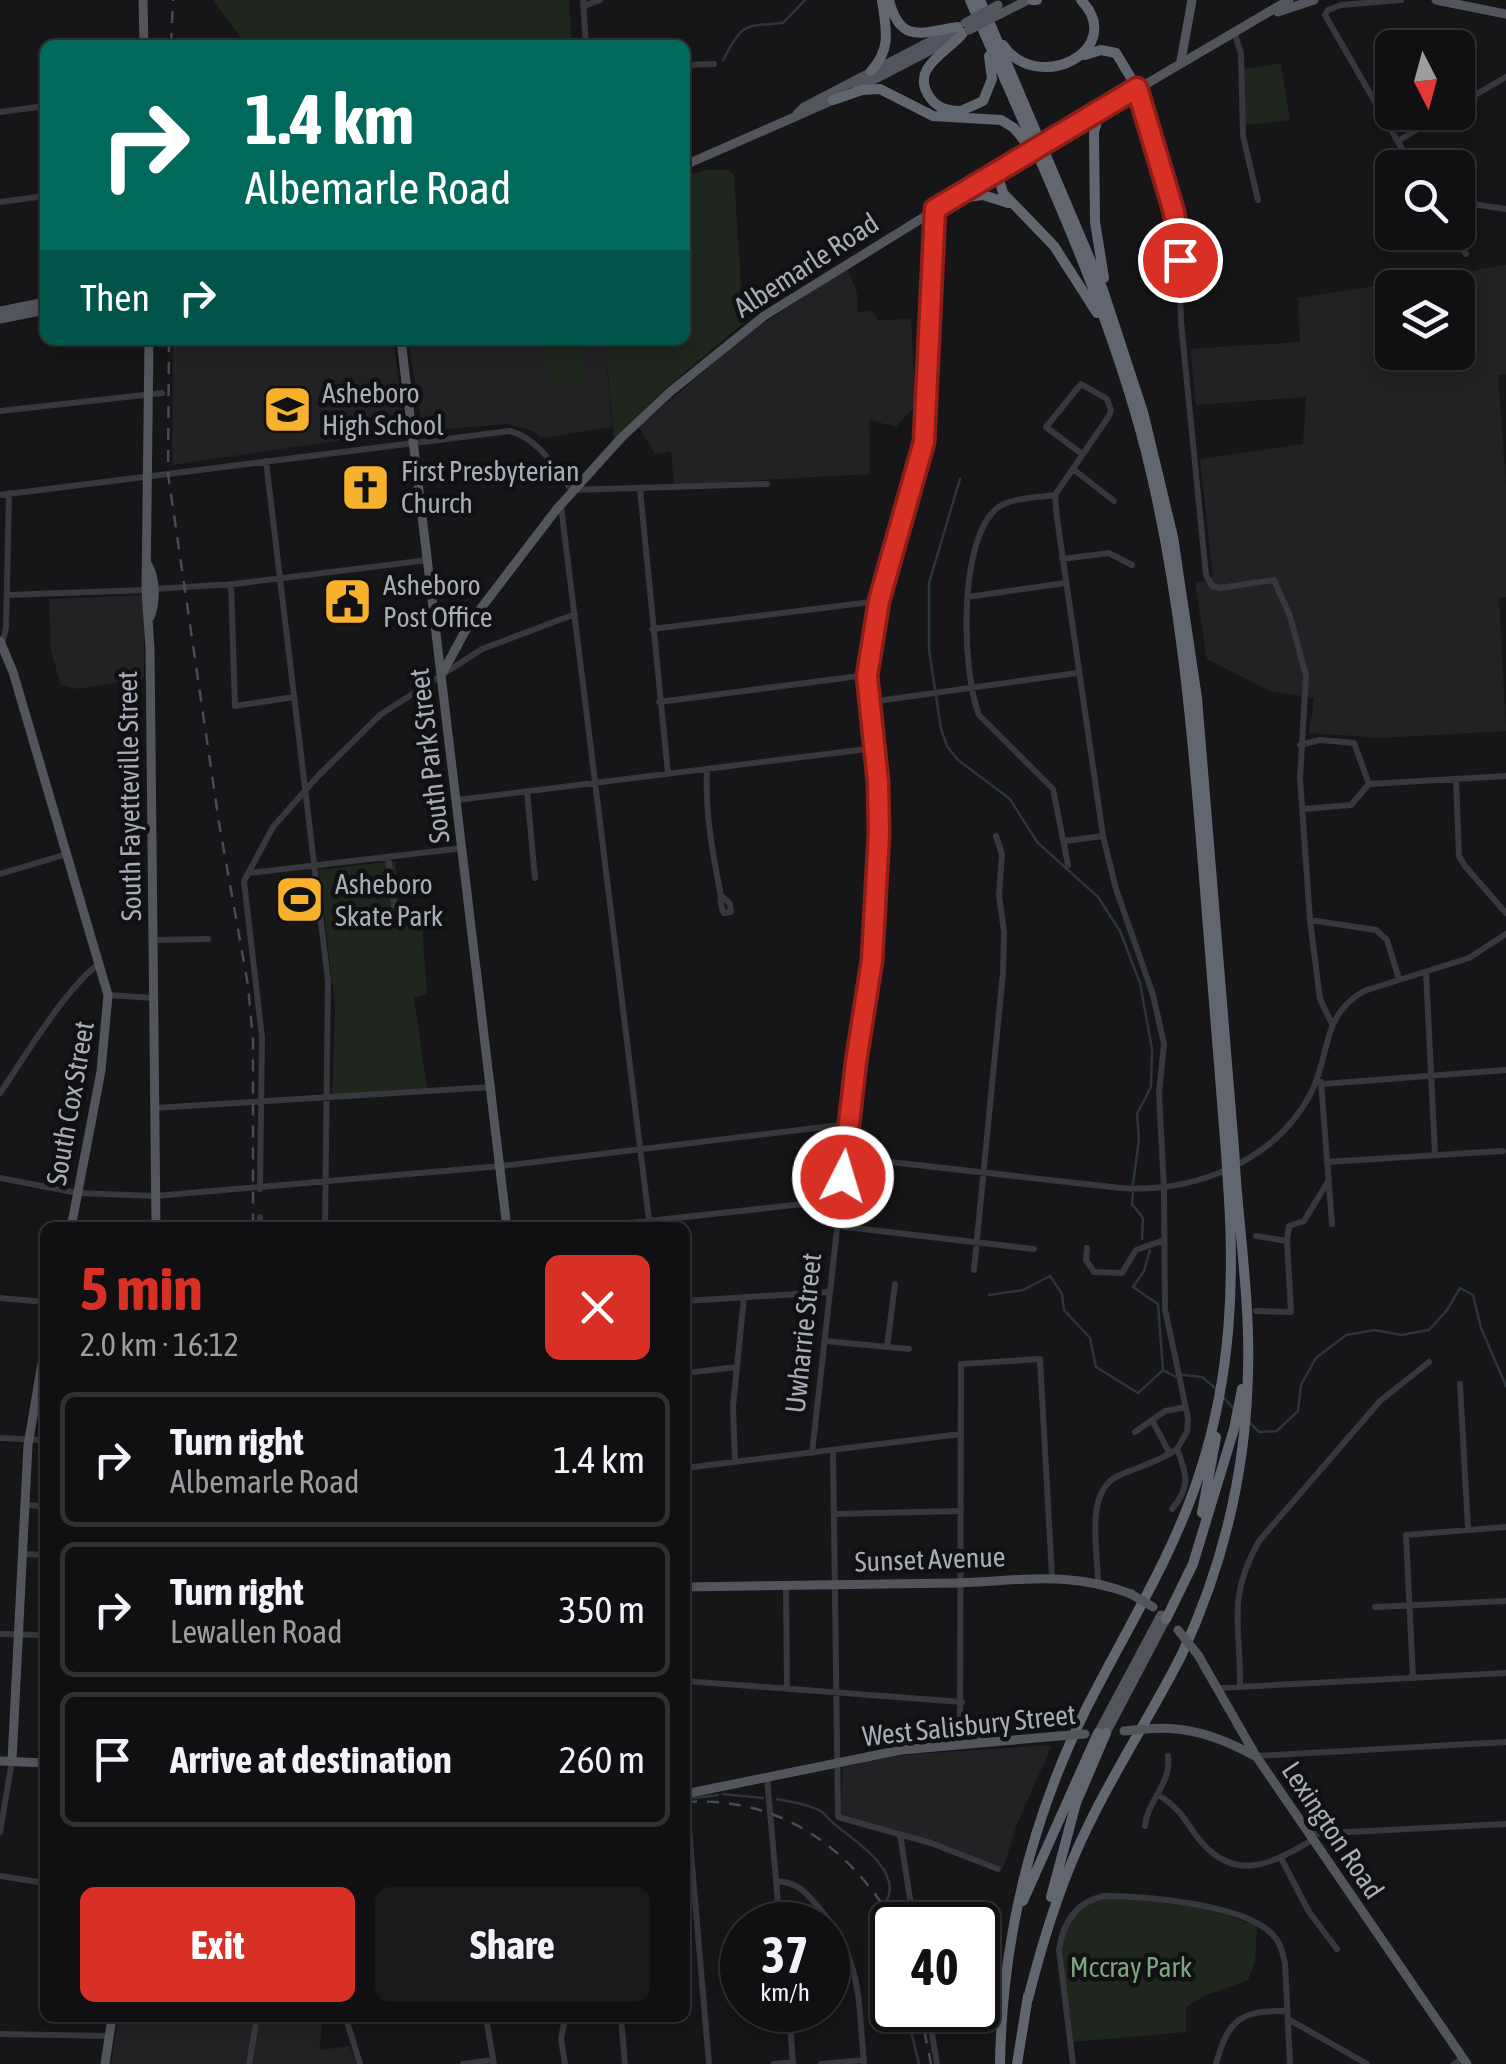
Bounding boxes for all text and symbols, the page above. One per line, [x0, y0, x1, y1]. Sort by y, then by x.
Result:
north arrow [1375, 30, 1475, 130]
map controls [1375, 30, 1475, 370]
text: 1.4 km [245, 79, 414, 159]
icon: right [80, 80, 210, 210]
button: search [1375, 150, 1475, 250]
text: Albemarle Road [245, 162, 511, 214]
street label: Albemarle Road [728, 206, 884, 324]
pin [1138, 218, 1223, 303]
icon: arrive [1153, 233, 1208, 288]
icon: right [170, 270, 225, 325]
button: layers [1375, 270, 1475, 370]
text: Then [80, 276, 150, 319]
place label: Asheboro High School [322, 377, 444, 441]
school or university icon: Asheboro High School [261, 383, 313, 435]
place label: First Presbyterian Church [401, 455, 580, 519]
church icon: First Presbyterian Church [340, 461, 392, 513]
place label: Asheboro Post Office [383, 569, 492, 633]
public building icon: Asheboro Post Office [322, 575, 374, 627]
street label: South Park Street [402, 667, 456, 845]
street label: South Fayetteville Street [111, 671, 147, 921]
place label: Asheboro Skate Park [335, 868, 443, 932]
sports icon: Asheboro Skate Park [274, 874, 326, 926]
street label: South Cox Street [40, 1018, 100, 1188]
position arrow [791, 1125, 895, 1229]
street label: Uwharrie Street [779, 1251, 827, 1415]
text: 5 min [80, 1254, 203, 1323]
button: close [545, 1255, 650, 1360]
text: 2.0 km · 16:12 [80, 1326, 239, 1363]
text: Turn right [170, 1420, 304, 1463]
icon: right [85, 1432, 140, 1487]
text: 1.4 km [553, 1438, 645, 1481]
text: Albemarle Road [170, 1463, 359, 1500]
street label: Sunset Avenue [854, 1540, 1006, 1578]
text: Turn right [170, 1570, 304, 1613]
icon: right [85, 1582, 140, 1637]
text: 350 m [559, 1588, 645, 1631]
text: Lewallen Road [170, 1613, 342, 1650]
street label: West Salisbury Street [861, 1698, 1077, 1752]
icon: arrive [85, 1732, 140, 1787]
text: Arrive at destination [170, 1738, 452, 1781]
text: 260 m [559, 1738, 645, 1781]
street label: Lexington Road [1275, 1755, 1391, 1905]
button: Exit [80, 1887, 355, 2002]
button: Share [375, 1887, 650, 2002]
speed limit sign: 40 [870, 1902, 1000, 2032]
text: 37 [761, 1926, 808, 1984]
park label: Mccray Park [1070, 1951, 1192, 1983]
text: km/h [760, 1978, 810, 2006]

